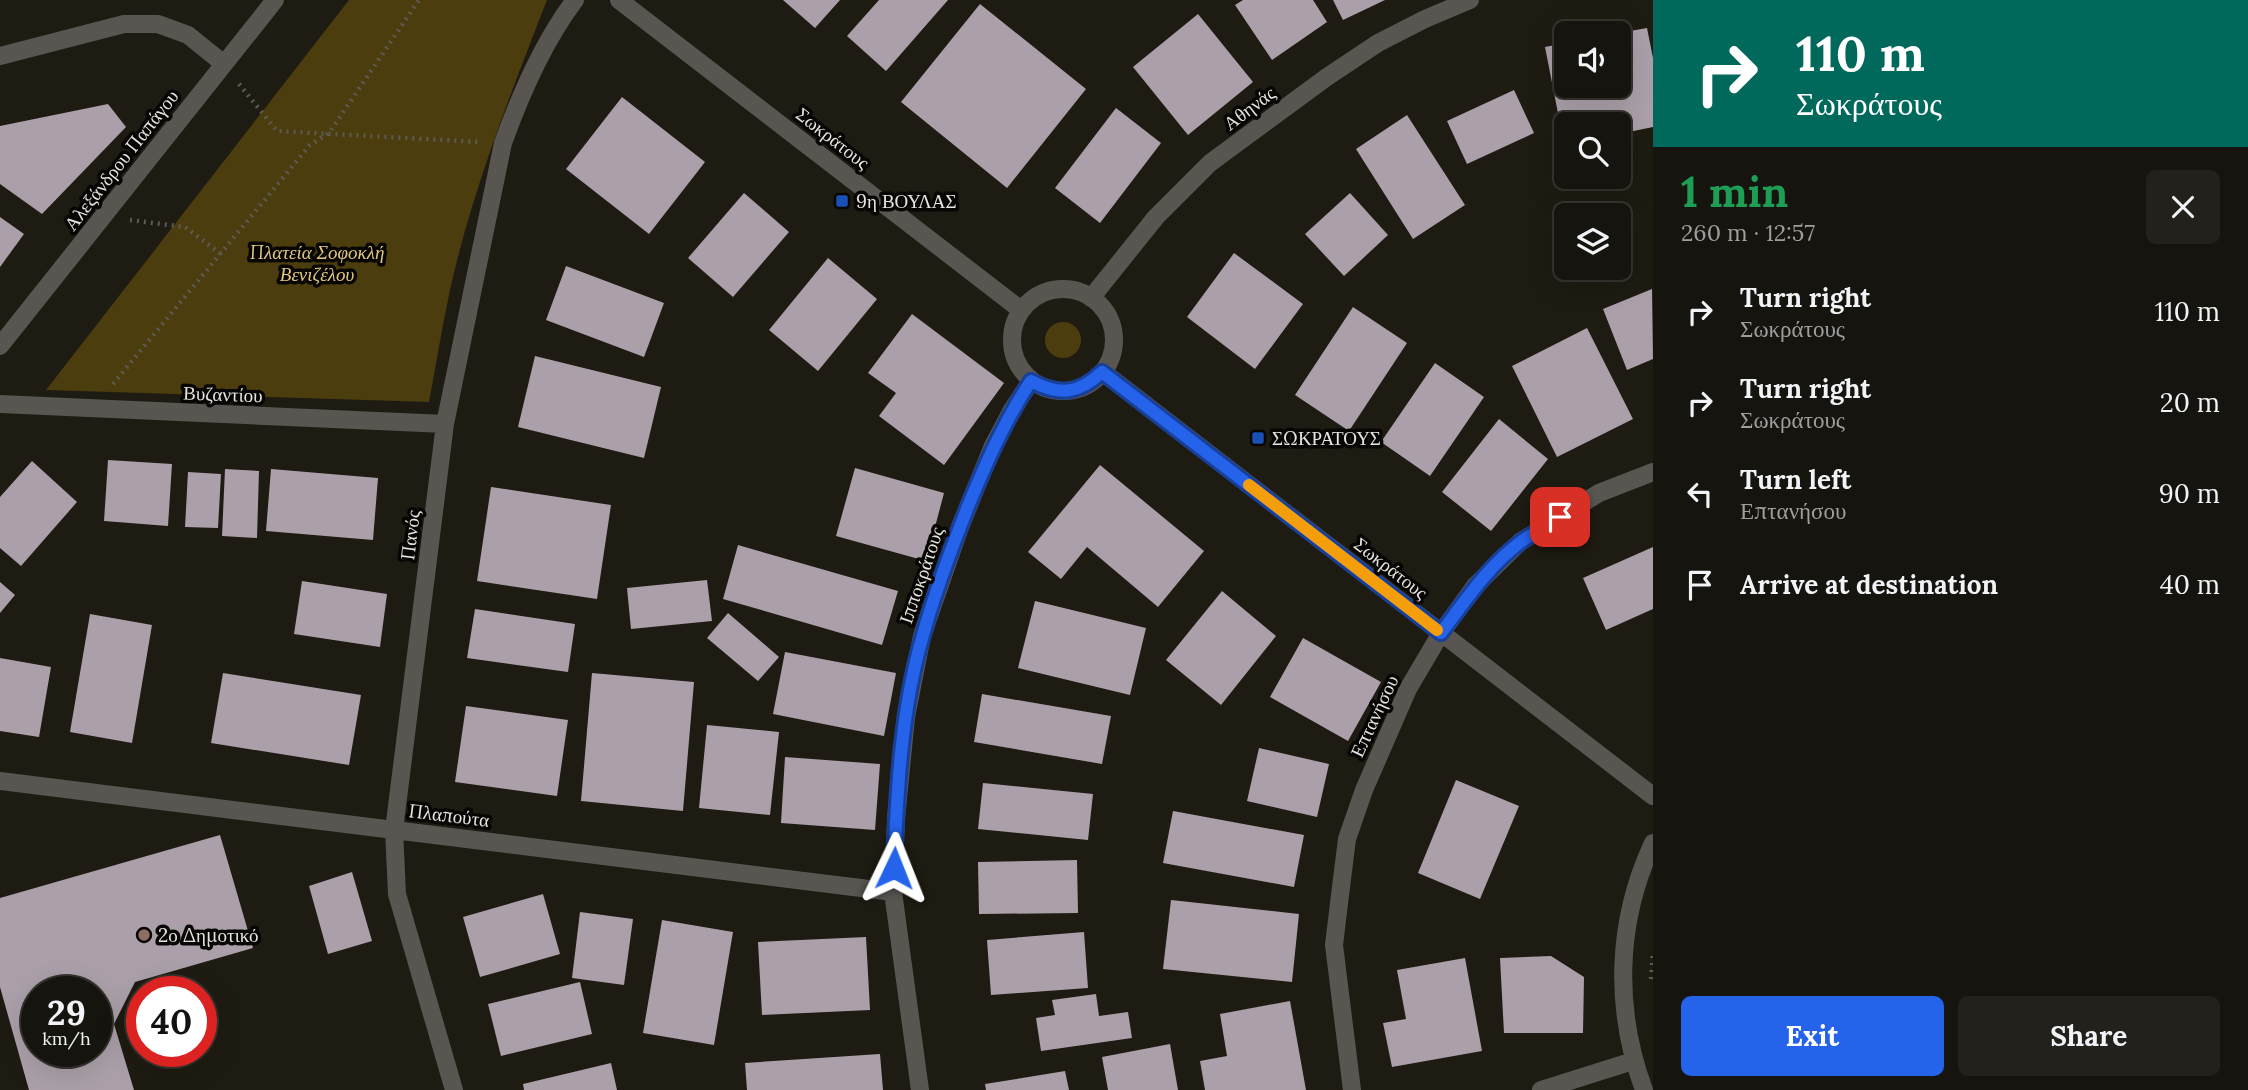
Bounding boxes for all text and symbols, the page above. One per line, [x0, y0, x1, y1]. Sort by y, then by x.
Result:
map controls [1554, 21, 1631, 280]
button: sound [1554, 21, 1631, 98]
text: 110 m [1796, 22, 1925, 84]
icon: right [1681, 28, 1772, 119]
street label: Αθηνάς [1218, 80, 1280, 135]
text: Σωκράτους [1796, 83, 1942, 124]
street label: Αλεξάνδρου Παπάγου [59, 85, 183, 235]
street label: Σωκράτους [791, 102, 875, 174]
button: search [1554, 112, 1631, 189]
text: 1 min [1681, 165, 1788, 219]
button: close [2146, 170, 2220, 244]
place label: 9η ΒΟΥΛΑΣ [856, 189, 957, 213]
marker: 9η ΒΟΥΛΑΣ [834, 193, 850, 209]
button: layers [1554, 203, 1631, 280]
text: 260 m · 12:57 [1681, 218, 1815, 247]
park label: Πλατεία Σοφοκλή Βενιζέλου [250, 240, 384, 286]
text: Turn right [1740, 281, 1871, 314]
icon: right [1681, 293, 1719, 331]
text: 110 m [2155, 295, 2220, 328]
text: Σωκράτους [1740, 314, 1845, 343]
text: Turn right [1740, 372, 1871, 405]
street label: Βυζαντίου [183, 381, 263, 407]
icon: right [1681, 384, 1719, 422]
text: 20 m [2160, 386, 2220, 419]
text: Σωκράτους [1740, 405, 1845, 434]
place label: ΣΩΚΡΑΤΟΥΣ [1272, 426, 1381, 450]
marker: ΣΩΚΡΑΤΟΥΣ [1250, 430, 1266, 446]
text: Turn left [1740, 463, 1851, 496]
icon: left [1681, 475, 1719, 513]
text: 90 m [2159, 477, 2220, 510]
pin [1530, 487, 1590, 547]
text: Επτανήσου [1740, 496, 1846, 525]
icon: arrive [1541, 498, 1579, 536]
street label: Πανός [395, 508, 425, 561]
street label: Ιπποκράτους [893, 523, 949, 627]
street label: Σωκράτους [1349, 532, 1433, 604]
icon: arrive [1681, 566, 1719, 604]
text: Arrive at destination [1740, 568, 1998, 601]
text: 40 m [2160, 568, 2220, 601]
street label: Επτανήσου [1345, 671, 1403, 761]
street label: Πλαπούτα [407, 798, 491, 832]
position arrow [857, 831, 931, 905]
place label: 2ο Δημοτικό [158, 923, 258, 947]
marker: 2ο Δημοτικό [136, 927, 152, 943]
speed limit sign: 40 [126, 976, 217, 1067]
text: 29 [47, 990, 86, 1035]
button: Exit [1681, 996, 1944, 1076]
button: Share [1958, 996, 2220, 1076]
text: km/h [42, 1027, 91, 1050]

